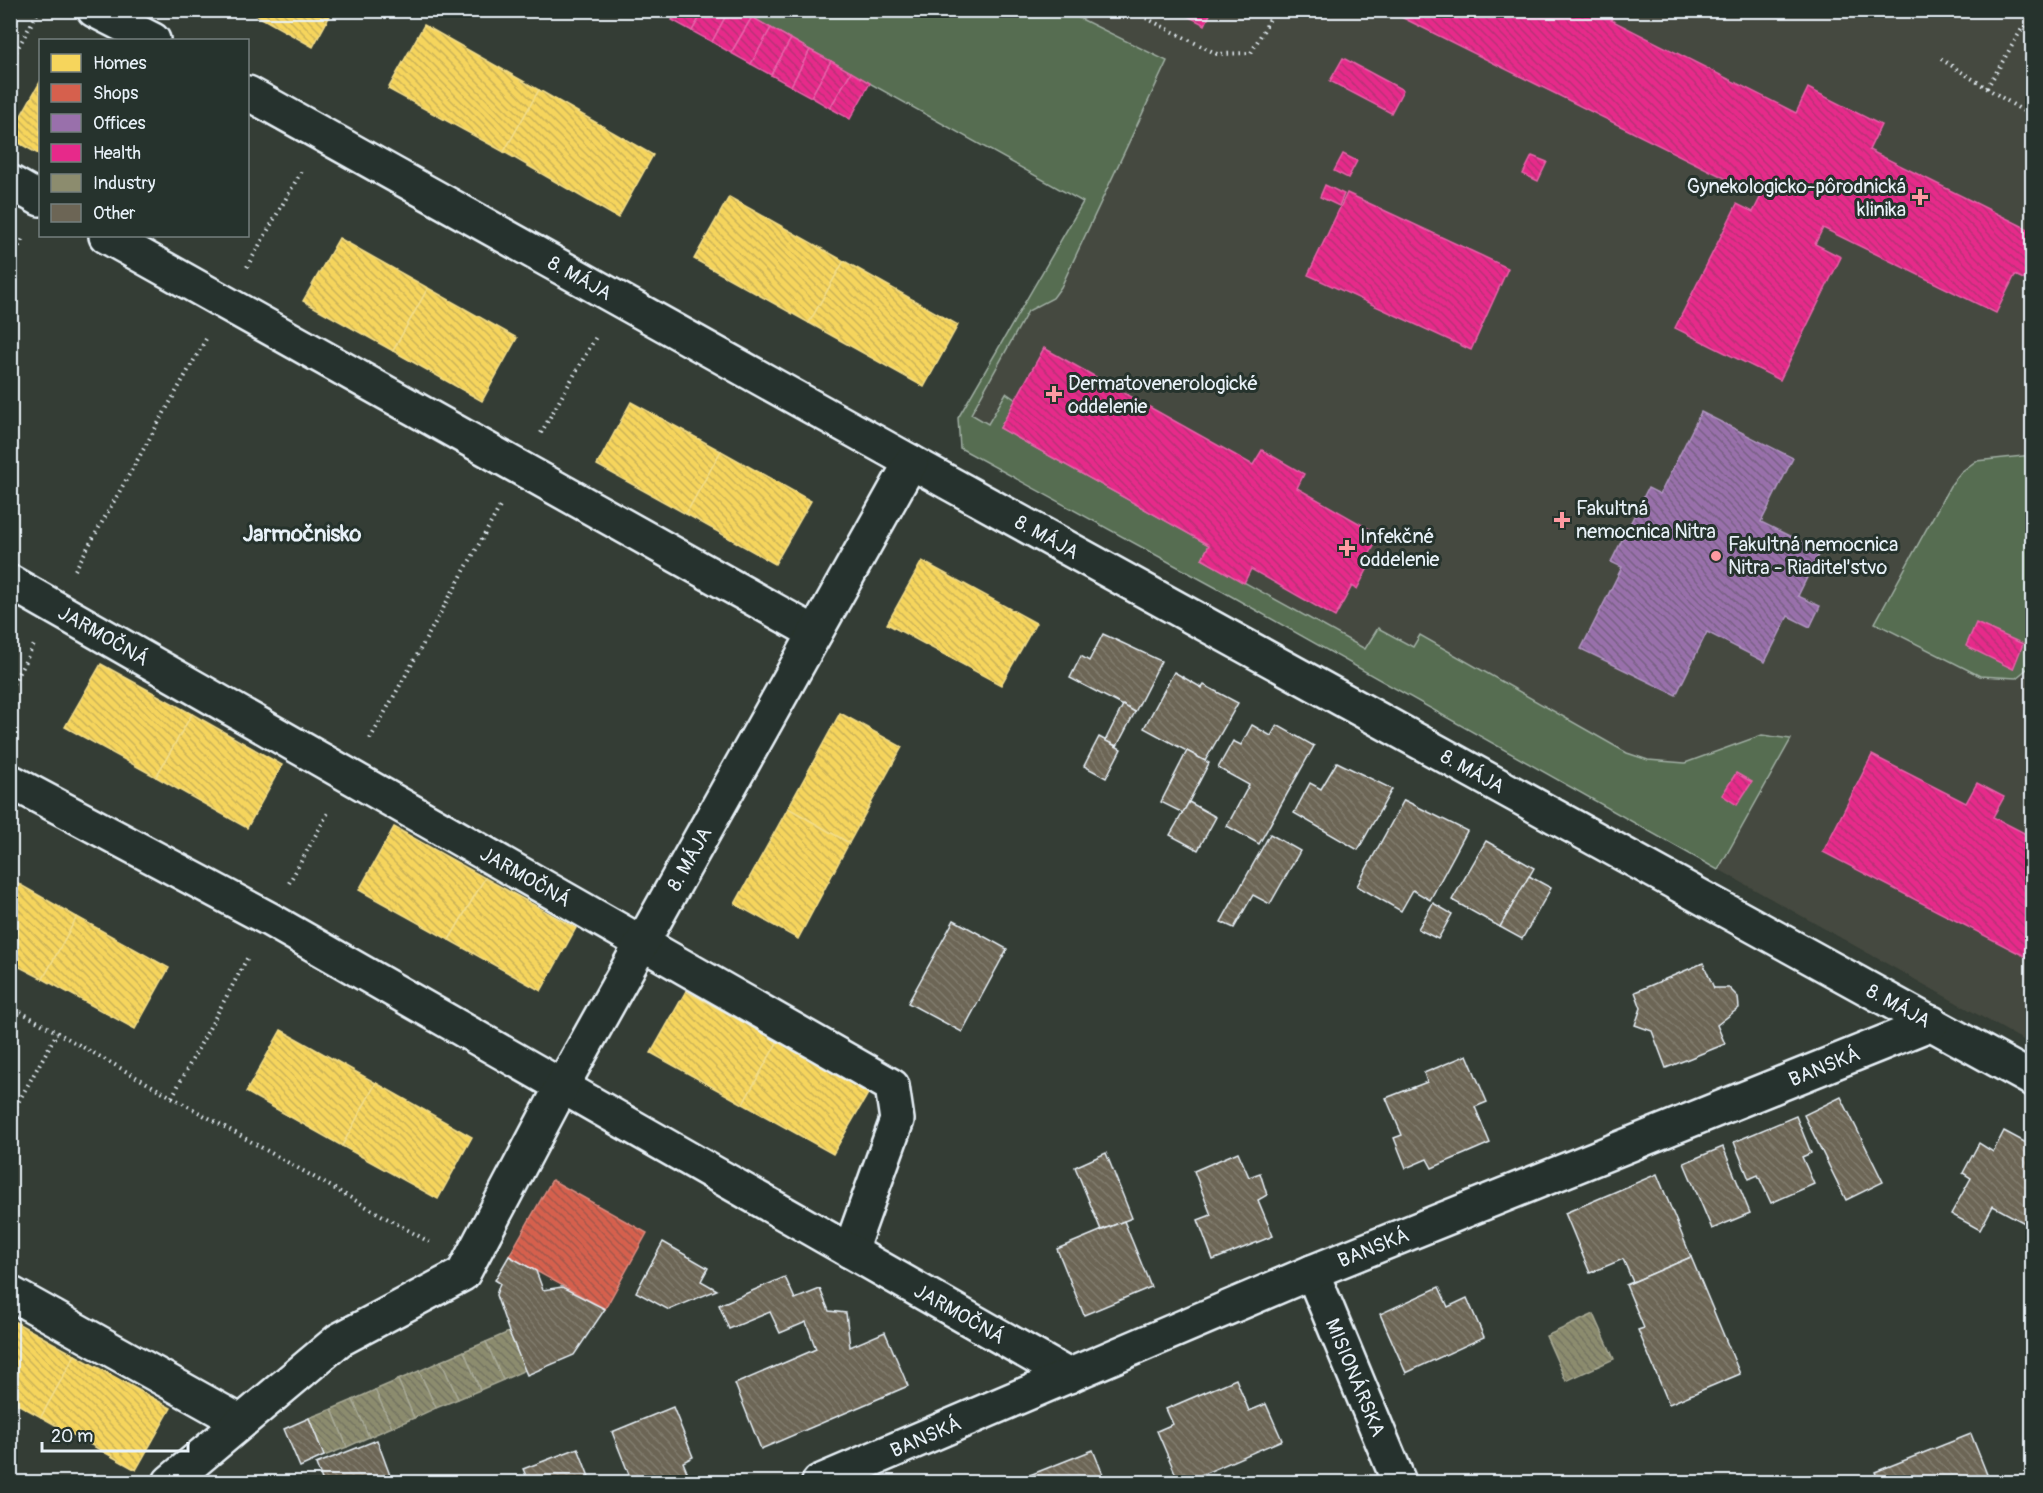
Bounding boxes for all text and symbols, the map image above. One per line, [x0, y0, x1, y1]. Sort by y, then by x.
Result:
legend [39, 39, 249, 237]
text: Homes [93, 52, 146, 75]
text: Shops [93, 82, 138, 105]
text: Offices [93, 112, 145, 135]
text: Health [93, 142, 141, 165]
text: Industry [93, 172, 156, 195]
place label: Gynekologicko-pôrodnická klinika [1687, 174, 1906, 222]
marker: Gynekologicko-pôrodnická klinika [1911, 188, 1929, 206]
text: Other [93, 202, 136, 225]
street label: 8. MÁJA [543, 250, 616, 306]
place label: Dermatovenerologické oddelenie [1068, 371, 1258, 419]
marker: Dermatovenerologické oddelenie [1045, 385, 1063, 403]
place label: Fakultná nemocnica Nitra [1576, 496, 1716, 544]
street label: 8. MÁJA [1010, 510, 1083, 565]
marker: Fakultná nemocnica Nitra [1553, 511, 1571, 529]
district label: Jarmočnisko [243, 520, 361, 548]
place label: Infekčné oddelenie [1360, 524, 1440, 572]
place label: Fakultná nemocnica Nitra - Riaditeľstvo [1728, 532, 1898, 580]
marker: Infekčné oddelenie [1338, 539, 1356, 557]
marker: Fakultná nemocnica Nitra - Riaditeľstvo [1709, 549, 1723, 563]
street label: JARMOČNÁ [54, 600, 153, 672]
street label: 8. MÁJA [1436, 744, 1509, 799]
street label: 8. MÁJA [662, 823, 717, 895]
street label: JARMOČNÁ [476, 841, 575, 913]
street label: 8. MÁJA [1862, 978, 1935, 1034]
street label: BANSKÁ [1785, 1041, 1864, 1092]
street label: BANSKÁ [1334, 1222, 1413, 1273]
street label: JARMOČNÁ [910, 1278, 1009, 1350]
street label: MISIONÁRSKA [1320, 1315, 1391, 1440]
street label: BANSKÁ [886, 1411, 965, 1463]
scale bar [42, 1415, 188, 1453]
text: 20 m [51, 1425, 93, 1448]

